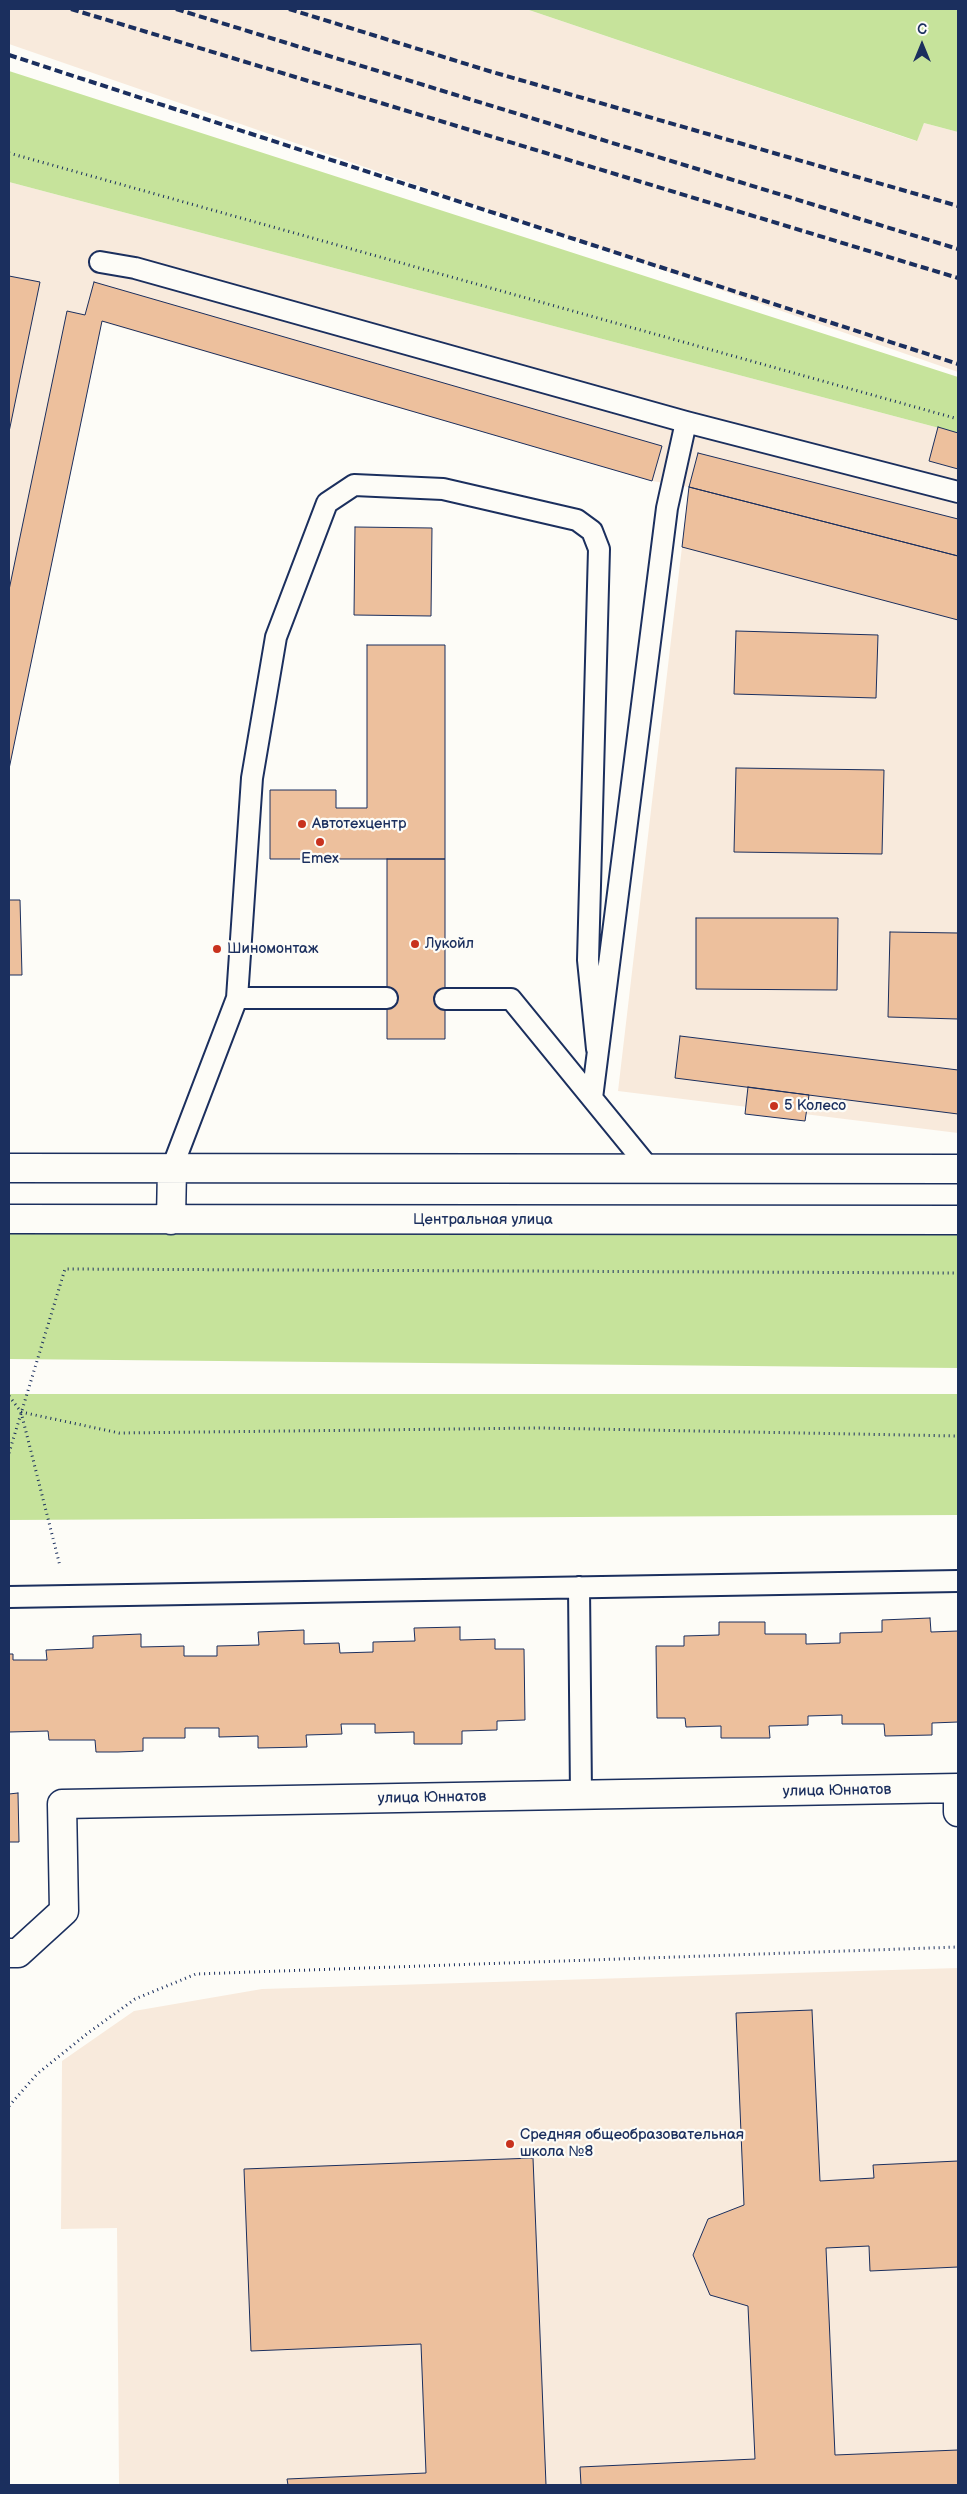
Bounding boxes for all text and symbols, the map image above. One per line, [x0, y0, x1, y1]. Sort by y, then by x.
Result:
north arrow [897, 20, 947, 70]
text: С [917, 21, 927, 38]
place label: Автотехцентр [312, 815, 406, 833]
marker: Автотехцентр [296, 818, 308, 830]
marker: Emex [314, 836, 326, 848]
place label: Emex [301, 850, 339, 868]
place label: Лукойл [425, 935, 474, 953]
marker: Лукойл [409, 938, 421, 950]
place label: Шиномонтаж [227, 940, 318, 958]
marker: Шиномонтаж [211, 943, 223, 955]
place label: 5 Колесо [784, 1097, 846, 1115]
marker: 5 Колесо [768, 1100, 780, 1112]
street label: Центральная улица [413, 1211, 553, 1229]
street label: улица Юннатов [783, 1781, 891, 1801]
street label: улица Юннатов [378, 1788, 486, 1808]
place label: Средняя общеобразовательная школа №8 [520, 2126, 744, 2161]
marker: Средняя общеобразовательная школа №8 [504, 2138, 516, 2150]

